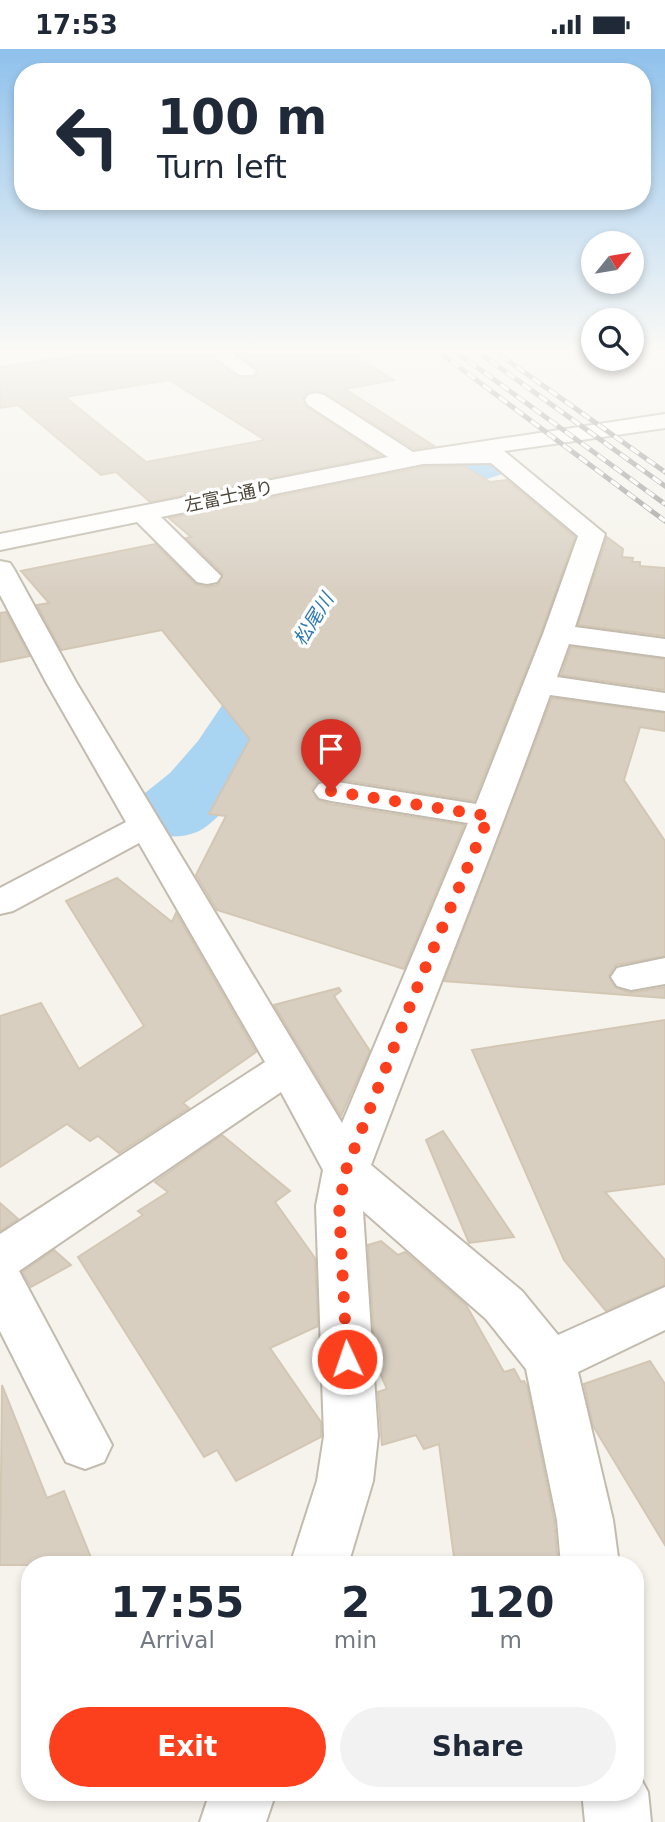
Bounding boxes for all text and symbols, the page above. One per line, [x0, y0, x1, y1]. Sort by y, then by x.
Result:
text: 17:53 [35, 10, 118, 40]
text: 100 m [157, 89, 327, 146]
icon: left [42, 91, 133, 182]
text: Turn left [157, 148, 287, 186]
north arrow [581, 231, 644, 294]
map controls [581, 231, 644, 371]
button: search [581, 308, 644, 371]
street label: 左富士通り [183, 476, 275, 516]
water label: 松尾川 [289, 587, 338, 649]
pin [301, 719, 361, 791]
icon: arrive [312, 730, 350, 768]
position arrow [310, 1322, 384, 1396]
text: 17:55 [111, 1578, 244, 1627]
text: 2 [341, 1578, 370, 1627]
text: 120 [467, 1578, 554, 1627]
text: Arrival [140, 1627, 215, 1653]
text: min [334, 1627, 377, 1653]
text: m [499, 1627, 522, 1653]
button: Exit [49, 1707, 326, 1787]
button: Share [340, 1707, 616, 1787]

